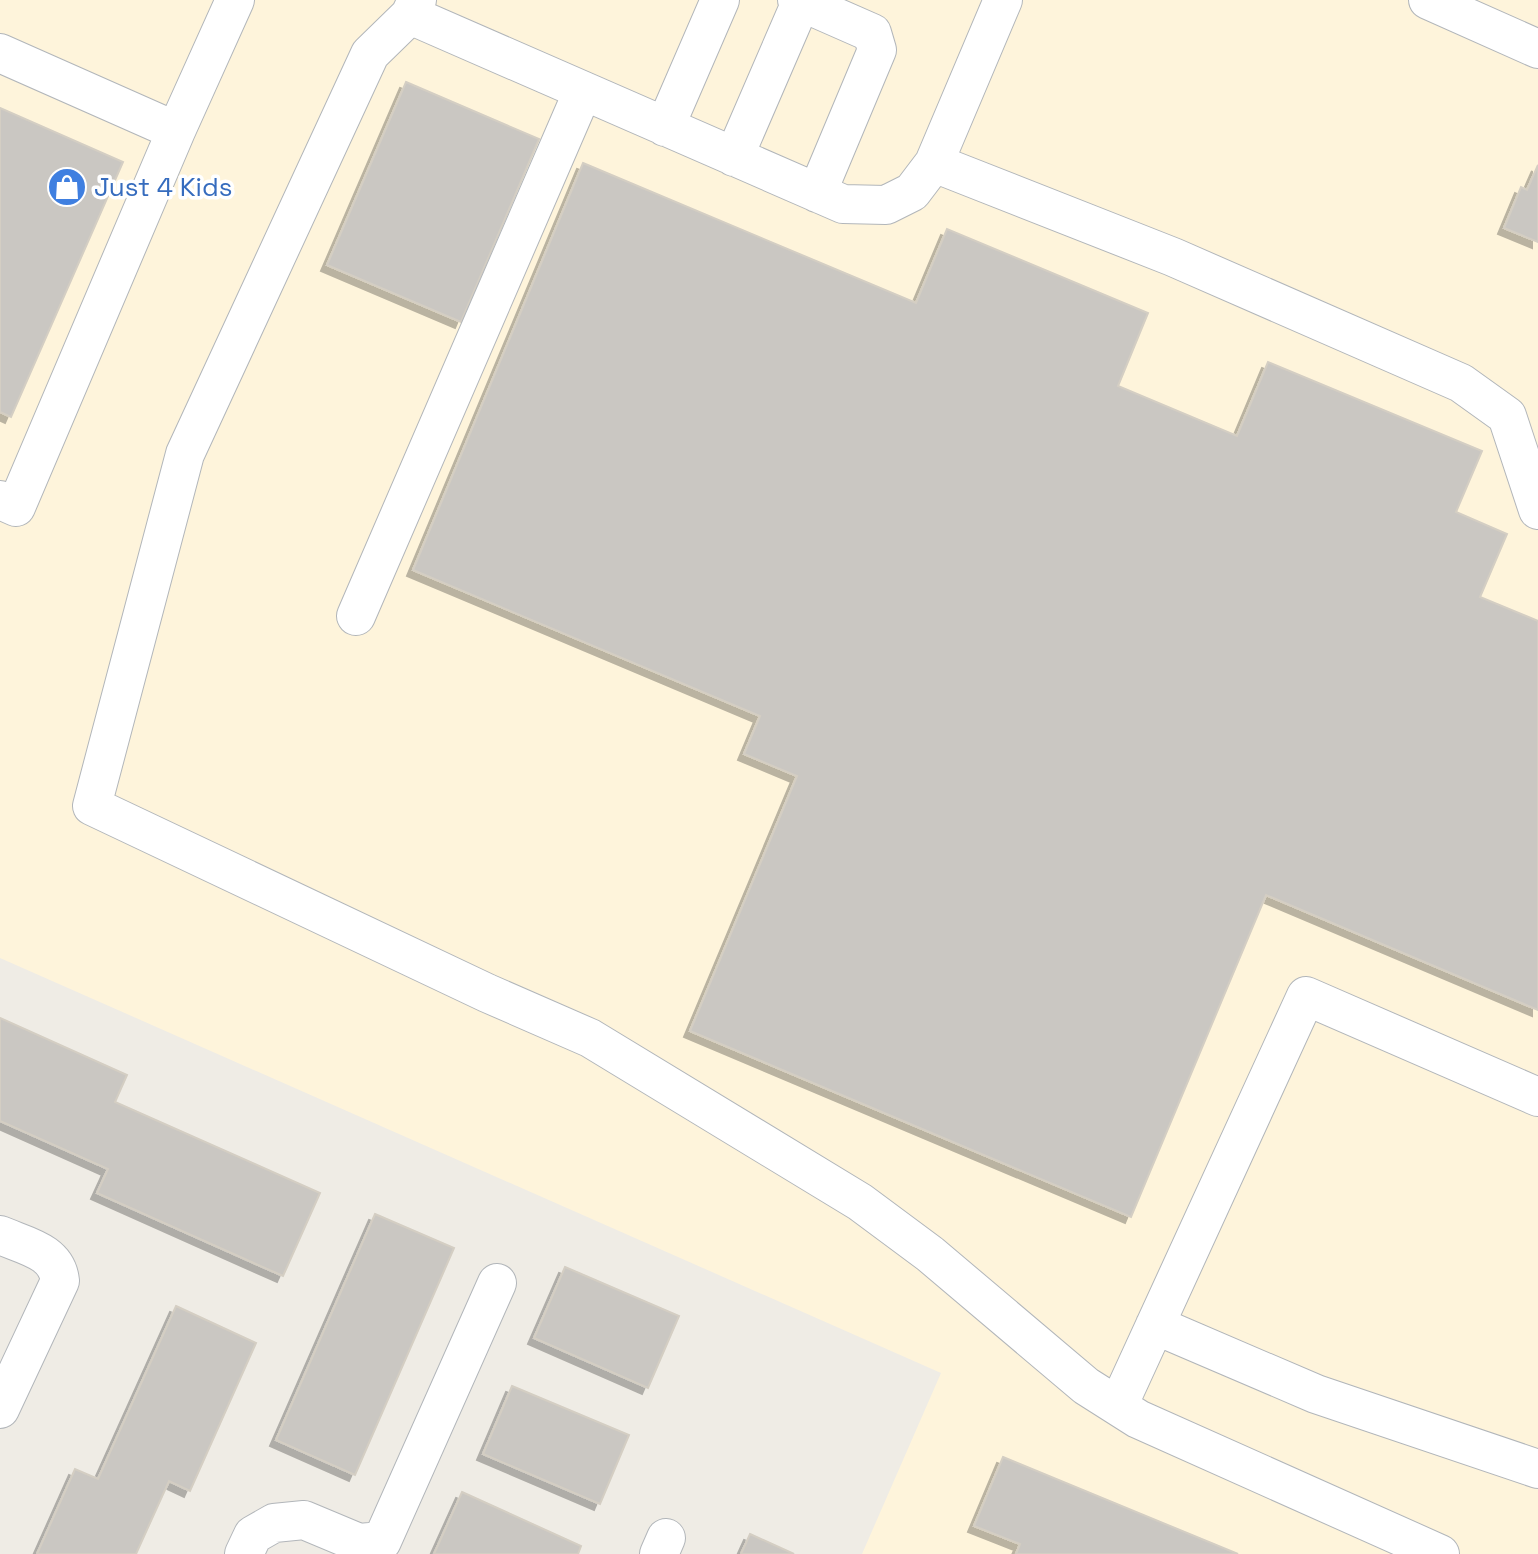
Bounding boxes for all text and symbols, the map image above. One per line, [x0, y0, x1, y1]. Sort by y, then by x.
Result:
shop icon: Just 4 Kids [46, 166, 88, 208]
place label: Just 4 Kids [94, 170, 232, 204]

